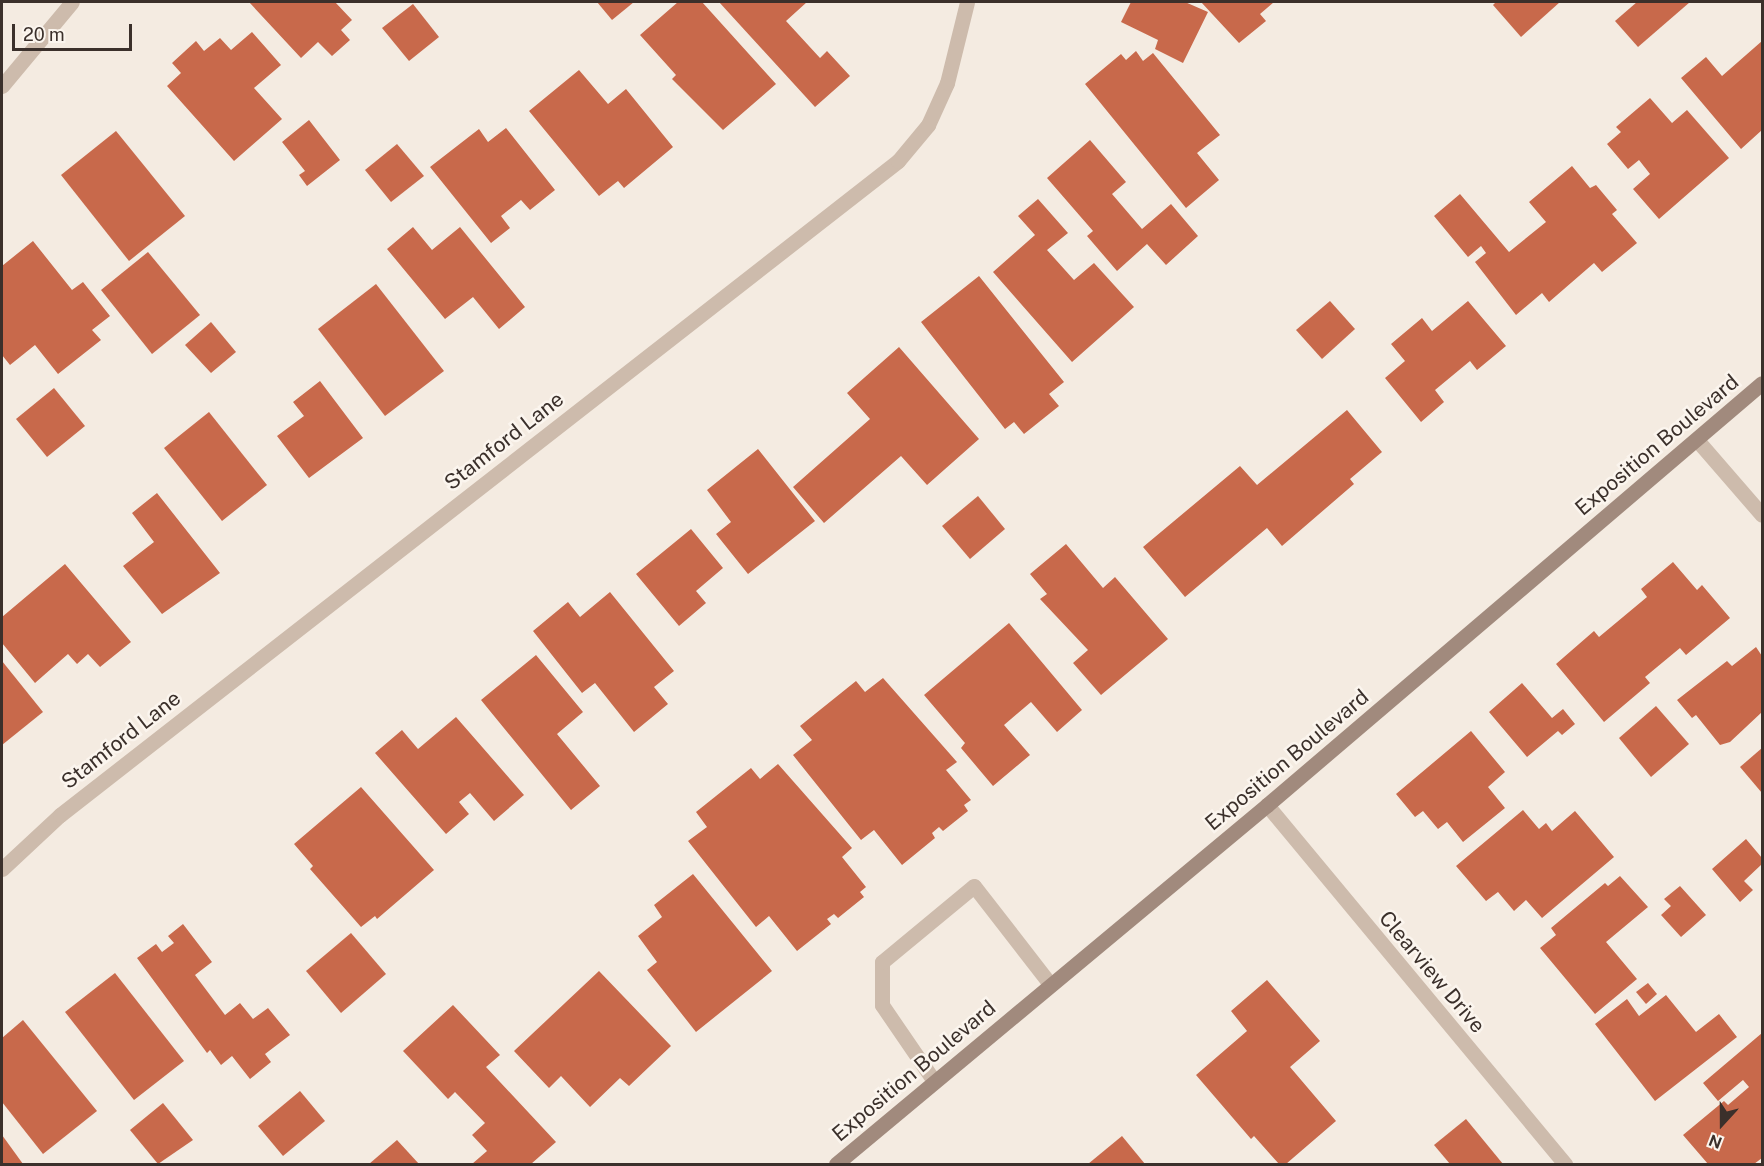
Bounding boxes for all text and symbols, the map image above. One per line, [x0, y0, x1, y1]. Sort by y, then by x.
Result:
scale bar [15, 12, 135, 50]
text: 20 m [23, 24, 65, 45]
street label: Exposition Boulevard [1570, 369, 1744, 521]
street label: Stamford Lane [439, 387, 569, 495]
street label: Exposition Boulevard [1200, 684, 1374, 836]
street label: Stamford Lane [56, 686, 186, 794]
street label: Clearview Drive [1374, 906, 1490, 1038]
street label: Exposition Boulevard [827, 995, 1001, 1147]
north arrow [1692, 1094, 1752, 1154]
text: N [1706, 1130, 1725, 1152]

